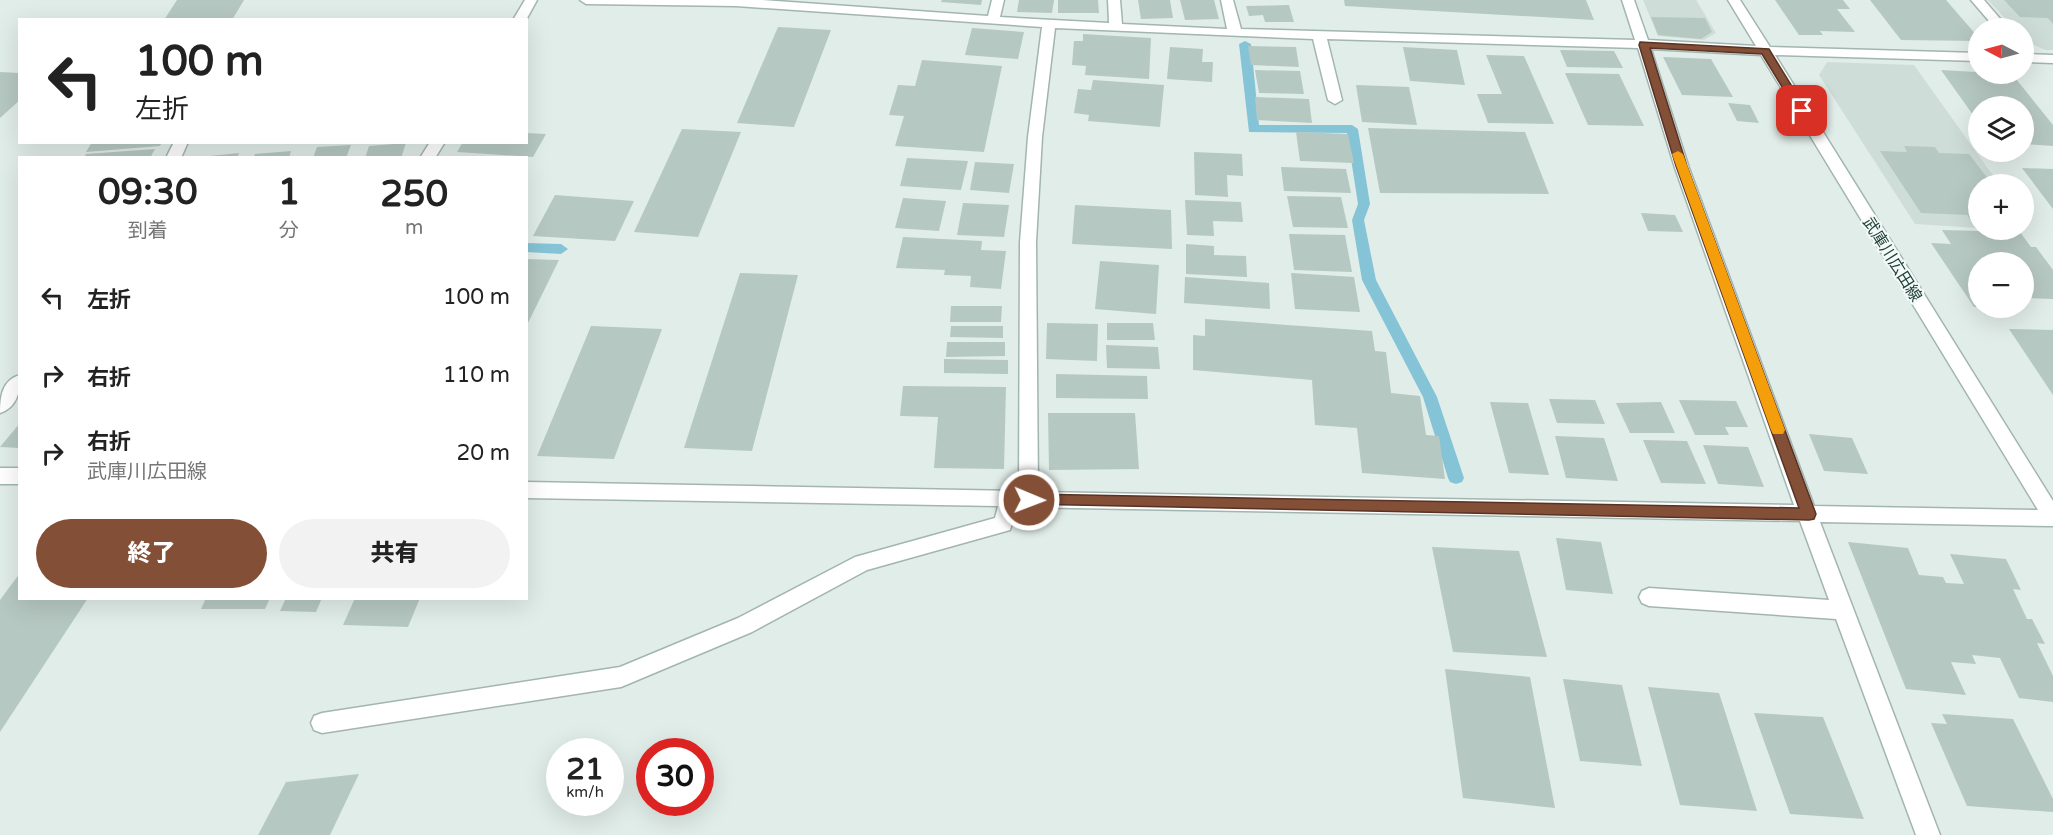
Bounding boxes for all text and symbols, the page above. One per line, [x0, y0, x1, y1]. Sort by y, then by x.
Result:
north arrow [1968, 18, 2034, 84]
map controls [1968, 18, 2034, 318]
text: 100 m [135, 36, 264, 87]
icon: left [36, 42, 114, 120]
pin [1776, 85, 1827, 136]
text: 左折 [135, 93, 189, 126]
icon: arrive [1785, 94, 1818, 127]
button: layers [1968, 96, 2034, 162]
text: 09:30 [98, 171, 198, 214]
text: 1 [278, 171, 300, 214]
text: 250 [380, 173, 448, 216]
button: + [1968, 174, 2034, 240]
street label: 武庫川広田線 [1858, 214, 1926, 306]
text: m [405, 216, 423, 240]
text: 到着 [128, 219, 168, 243]
text: 分 [279, 219, 299, 243]
button: − [1968, 252, 2034, 318]
icon: left [36, 281, 69, 314]
text: 100 m [443, 284, 510, 310]
text: 左折 [87, 287, 131, 313]
icon: right [36, 359, 69, 392]
text: 110 m [443, 362, 510, 388]
text: 右折 [87, 365, 131, 391]
text: 右折 [87, 429, 131, 455]
icon: right [36, 437, 69, 470]
text: 20 m [456, 440, 510, 466]
text: 武庫川広田線 [87, 460, 207, 484]
position arrow [997, 468, 1061, 532]
button: 終了 [36, 519, 267, 588]
button: 共有 [279, 519, 510, 588]
speed limit sign: 30 [636, 738, 714, 816]
text: 21 [566, 751, 604, 788]
text: km/h [566, 783, 604, 801]

